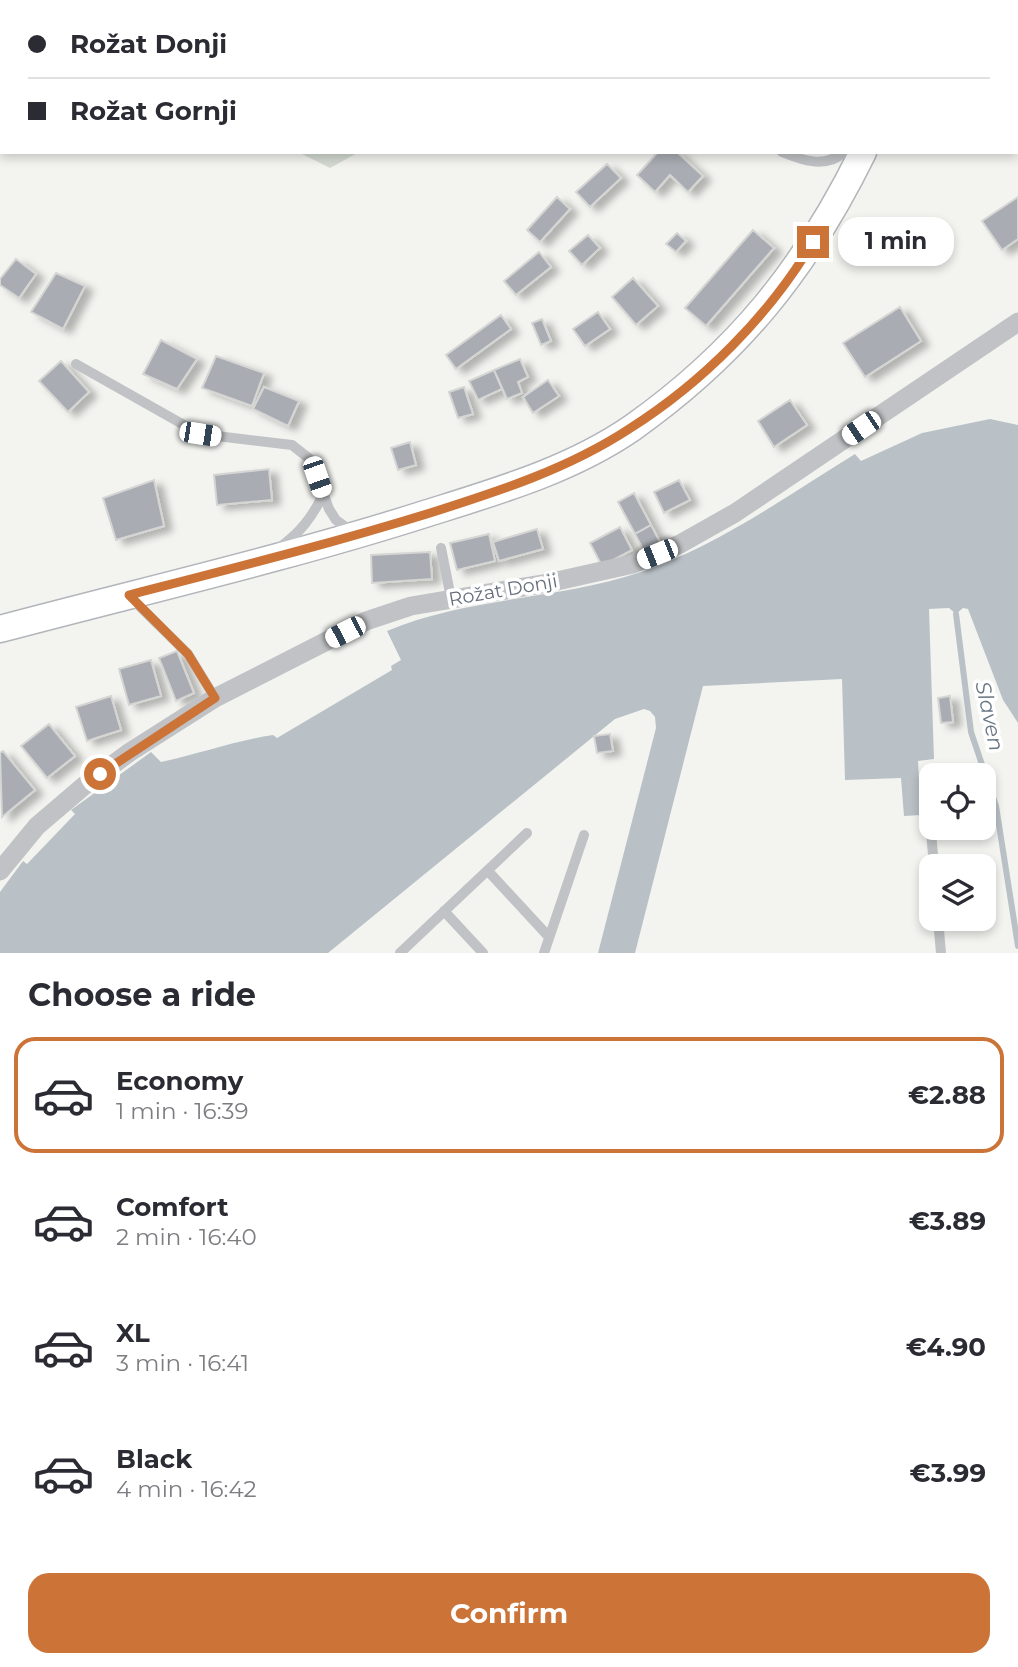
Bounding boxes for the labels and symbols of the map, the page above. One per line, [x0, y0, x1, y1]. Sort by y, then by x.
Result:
callout: 1 min [838, 218, 953, 266]
route end [797, 226, 829, 258]
car [838, 408, 885, 448]
car [178, 420, 223, 448]
car [301, 454, 334, 500]
car [634, 536, 681, 572]
street label: Rožat Donji [447, 569, 559, 611]
car [322, 613, 369, 651]
water label: Slaven [970, 679, 1010, 753]
route start [84, 758, 116, 790]

